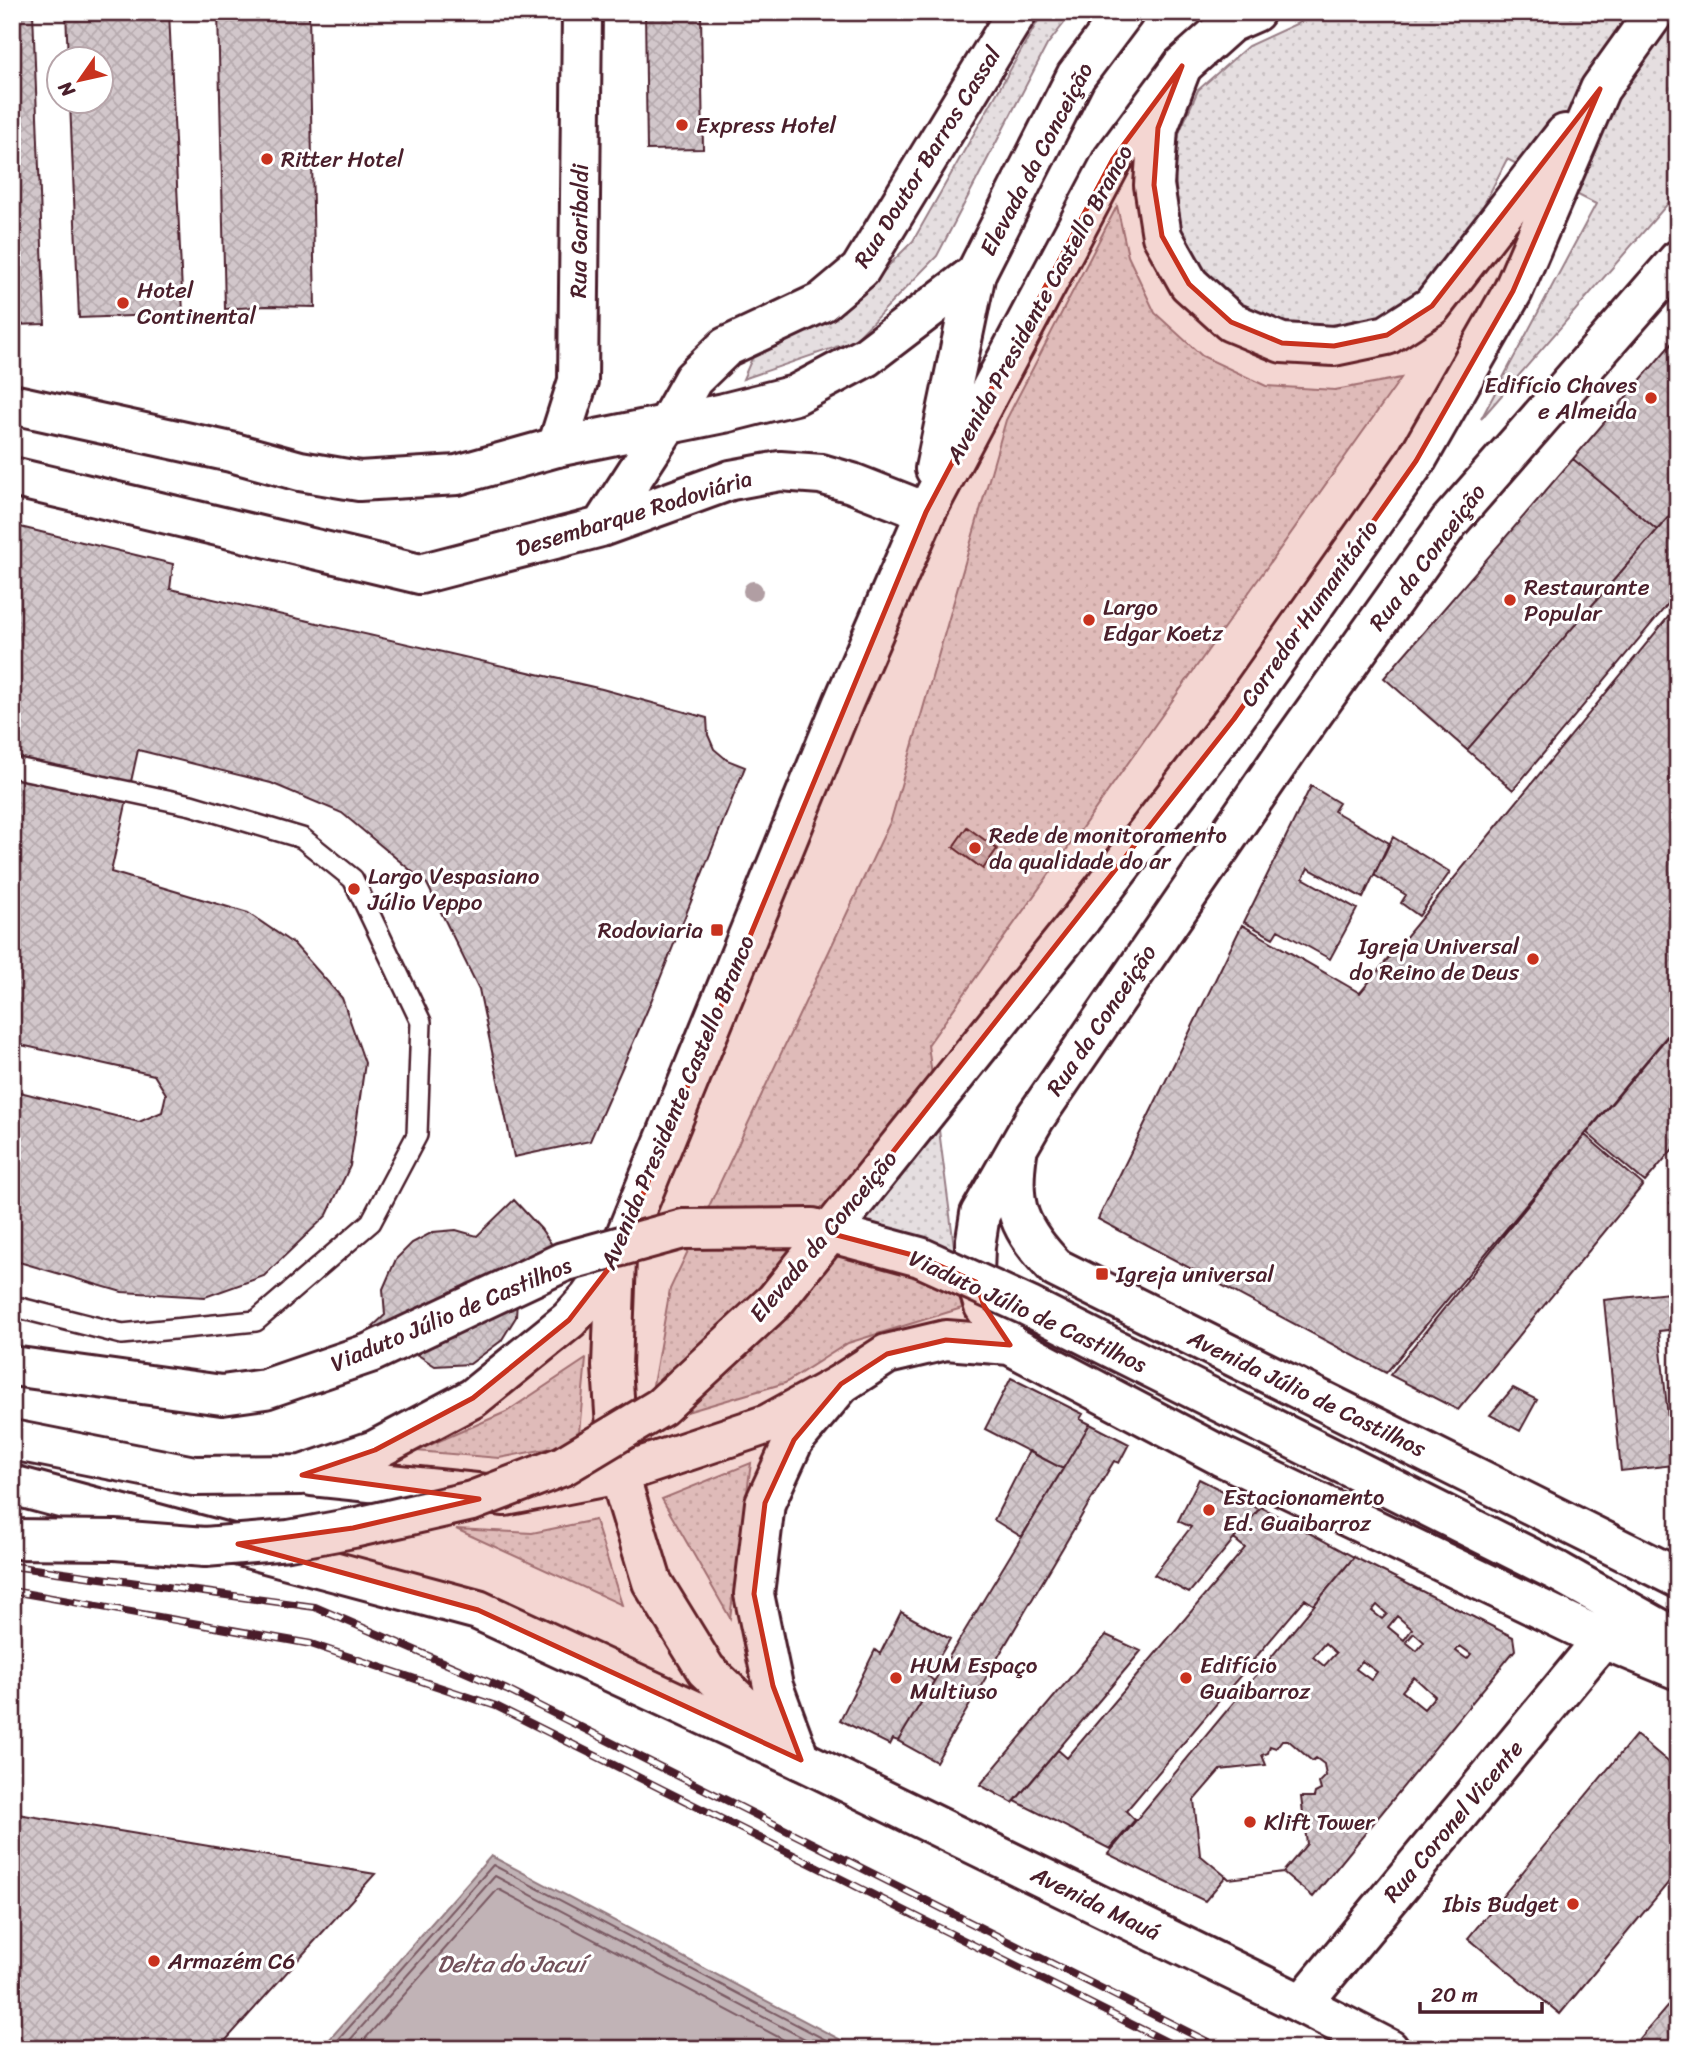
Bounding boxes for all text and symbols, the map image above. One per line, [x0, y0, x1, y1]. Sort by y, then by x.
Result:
street label: Rua Doutor Barros Cassal [842, 38, 1013, 277]
north arrow [46, 46, 116, 116]
street label: Elevada da Conceição [968, 55, 1105, 264]
text: N [48, 74, 84, 105]
place label: Express Hotel [696, 105, 836, 146]
marker: Express Hotel [674, 117, 690, 133]
street label: Avenida Presidente Castello Branco [934, 137, 1145, 472]
place label: Ritter Hotel [281, 139, 404, 180]
marker: Ritter Hotel [259, 151, 275, 167]
street label: Rua Garibaldi [558, 163, 601, 299]
place label: Hotel Continental [137, 270, 256, 337]
marker: Hotel Continental [115, 295, 131, 311]
place label: Edifício Chaves e Almeida [1484, 365, 1638, 432]
marker: Edifício Chaves e Almeida [1643, 390, 1659, 406]
street label: Desembarque Rodoviária [511, 458, 757, 569]
street label: Rua da Conceição [1358, 474, 1497, 640]
street label: Corredor Humanitário [1229, 511, 1390, 716]
place label: Restaurante Popular [1524, 567, 1650, 634]
place label: Largo Edgar Koetz [1103, 587, 1224, 654]
marker: Restaurante Popular [1502, 592, 1518, 608]
marker: Largo Edgar Koetz [1081, 612, 1097, 628]
place label: Rede de monitoramento da qualidade do ar [989, 815, 1227, 882]
marker: Rede de monitoramento da qualidade do ar [967, 840, 983, 856]
place label: Largo Vespasiano Júlio Veppo [367, 856, 540, 923]
marker: Largo Vespasiano Júlio Veppo [346, 881, 362, 897]
place label: Rodoviaria [598, 910, 703, 951]
marker: Rodoviaria [709, 922, 725, 938]
place label: Igreja Universal do Reino de Deus [1349, 926, 1519, 993]
street label: Avenida Presidente Castello Branco [588, 929, 767, 1277]
street label: Rua da Conceição [1035, 935, 1168, 1105]
marker: Igreja Universal do Reino de Deus [1525, 951, 1541, 967]
street label: Elevada da Conceição [739, 1141, 908, 1332]
street label: Viaduto Júlio de Castilhos [902, 1238, 1154, 1385]
street label: Viaduto Júlio de Castilhos [324, 1245, 579, 1384]
place label: Igreja universal [1115, 1254, 1274, 1295]
marker: Igreja universal [1094, 1266, 1110, 1282]
street label: Avenida Júlio de Castilhos [1180, 1317, 1434, 1469]
place label: Estacionamento Ed. Guaibarroz [1223, 1477, 1385, 1544]
marker: Estacionamento Ed. Guaibarroz [1201, 1502, 1217, 1518]
place label: HUM Espaço Multiuso [910, 1645, 1038, 1712]
place label: Edifício Guaibarroz [1200, 1645, 1311, 1712]
marker: HUM Espaço Multiuso [888, 1670, 904, 1686]
marker: Edifício Guaibarroz [1178, 1670, 1194, 1686]
street label: Rua Coronel Vicente [1372, 1730, 1534, 1912]
place label: Klift Tower [1264, 1802, 1376, 1843]
marker: Klift Tower [1242, 1814, 1258, 1830]
street label: Avenida Mauá [1023, 1854, 1168, 1953]
place label: Ibis Budget [1442, 1884, 1559, 1925]
marker: Ibis Budget [1565, 1896, 1581, 1912]
place label: Armazém C6 [167, 1941, 296, 1982]
water label: Delta do Jacuí [437, 1943, 592, 1985]
marker: Armazém C6 [146, 1953, 162, 1969]
scale bar [1420, 1970, 1543, 2014]
text: 20 m [1431, 1976, 1478, 2014]

